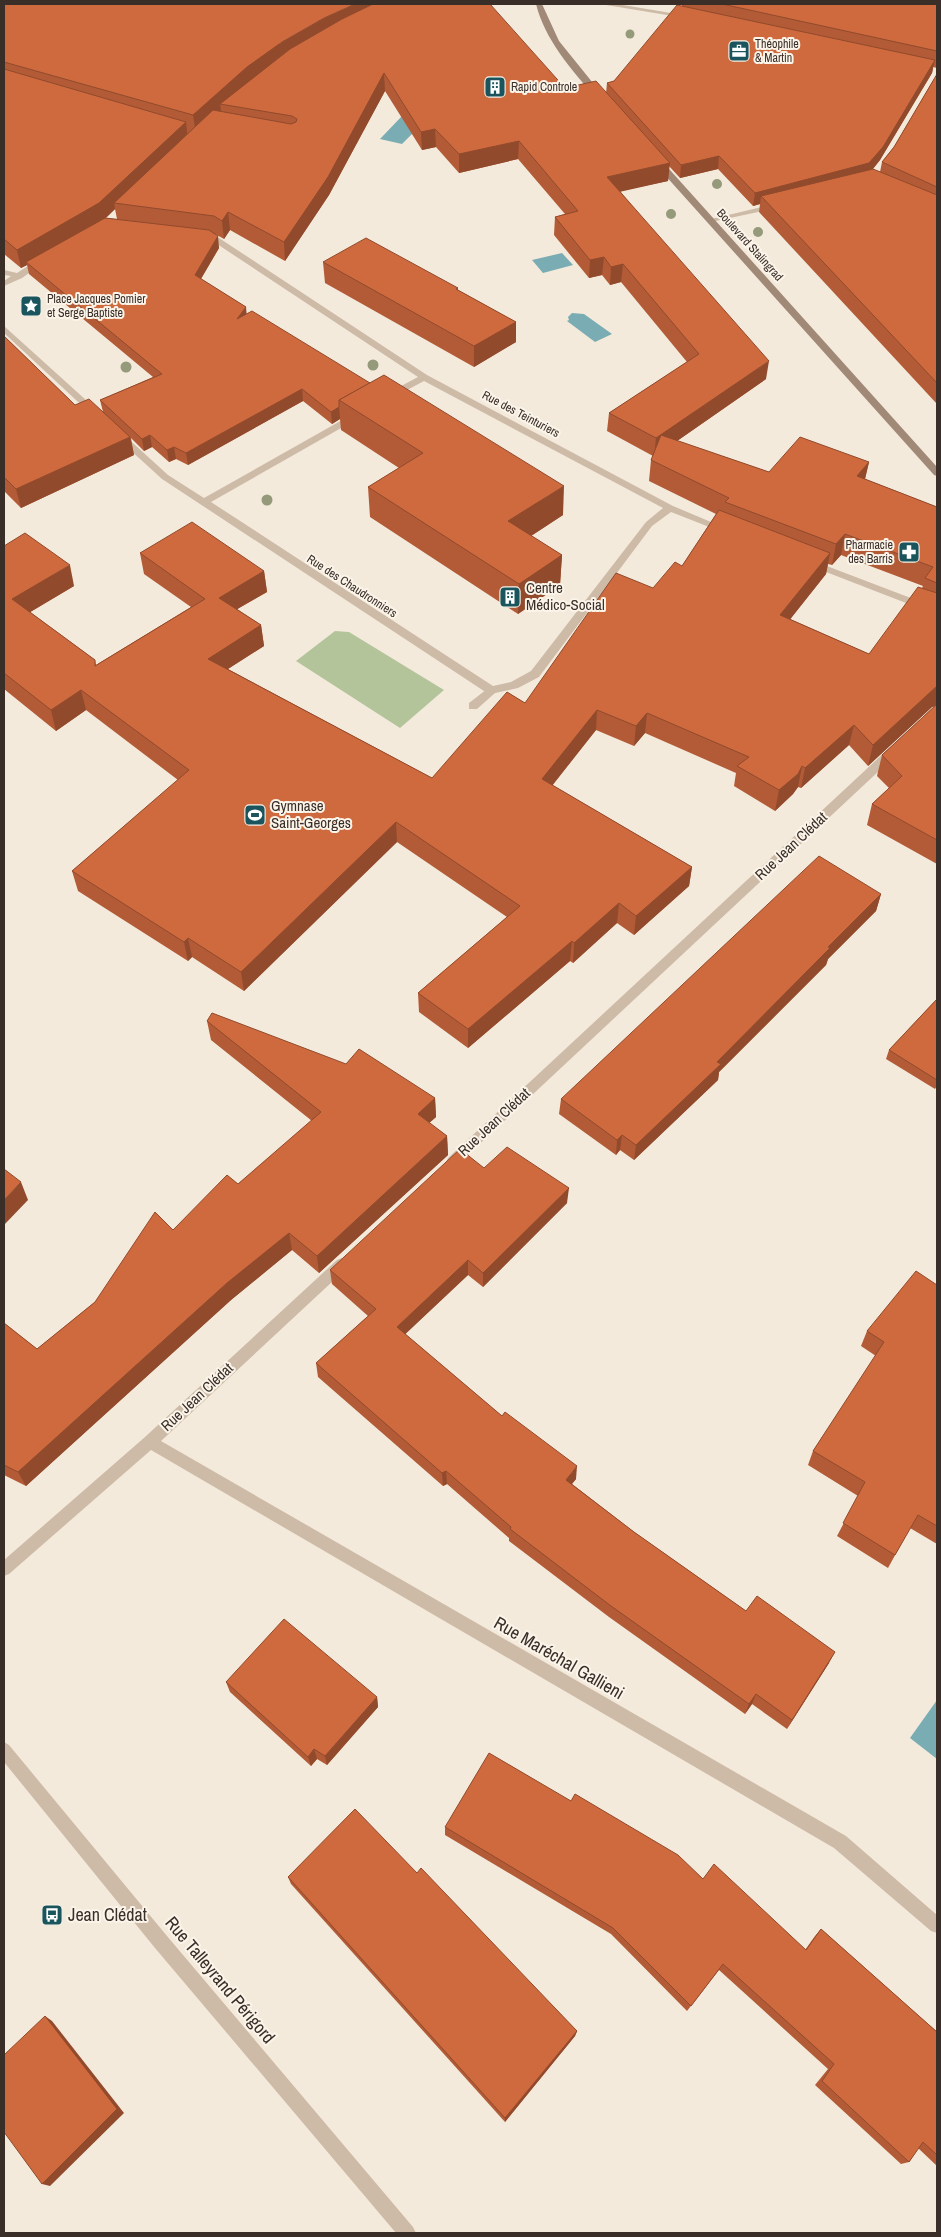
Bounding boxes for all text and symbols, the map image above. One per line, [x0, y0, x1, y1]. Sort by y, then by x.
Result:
place label: Théophile & Martin [755, 36, 799, 66]
office icon: Théophile & Martin [727, 39, 751, 63]
building icon: Rapid Controle [483, 75, 507, 99]
place label: Rapid Controle [511, 79, 577, 95]
street label: Boulevard Stalingrad [713, 205, 787, 285]
place label: Place Jacques Pomier et Serge Baptiste [47, 291, 146, 321]
place icon: Place Jacques Pomier et Serge Baptiste [19, 294, 43, 318]
street label: Rue des Teinturiers [479, 387, 563, 441]
place label: Pharmacie des Barris [845, 537, 893, 567]
pharmacy icon: Pharmacie des Barris [897, 540, 921, 564]
street label: Rue des Chaudronniers [304, 551, 400, 621]
place label: Centre Médico-Social [526, 577, 605, 615]
building icon: Centre Médico-Social [498, 585, 522, 609]
place label: Gymnase Saint-Georges [271, 795, 351, 833]
sports icon: Gymnase Saint-Georges [243, 803, 267, 827]
street label: Rue Jean Clédat [750, 806, 832, 885]
street label: Rue Jean Clédat [453, 1082, 535, 1161]
street label: Rue Jean Clédat [156, 1357, 238, 1436]
street label: Rue Maréchal Gallieni [489, 1610, 629, 1705]
place label: Jean Clédat [68, 1902, 147, 1927]
bus stop icon: Jean Clédat [40, 1903, 64, 1927]
street label: Rue Talleyrand Périgord [160, 1911, 281, 2049]

